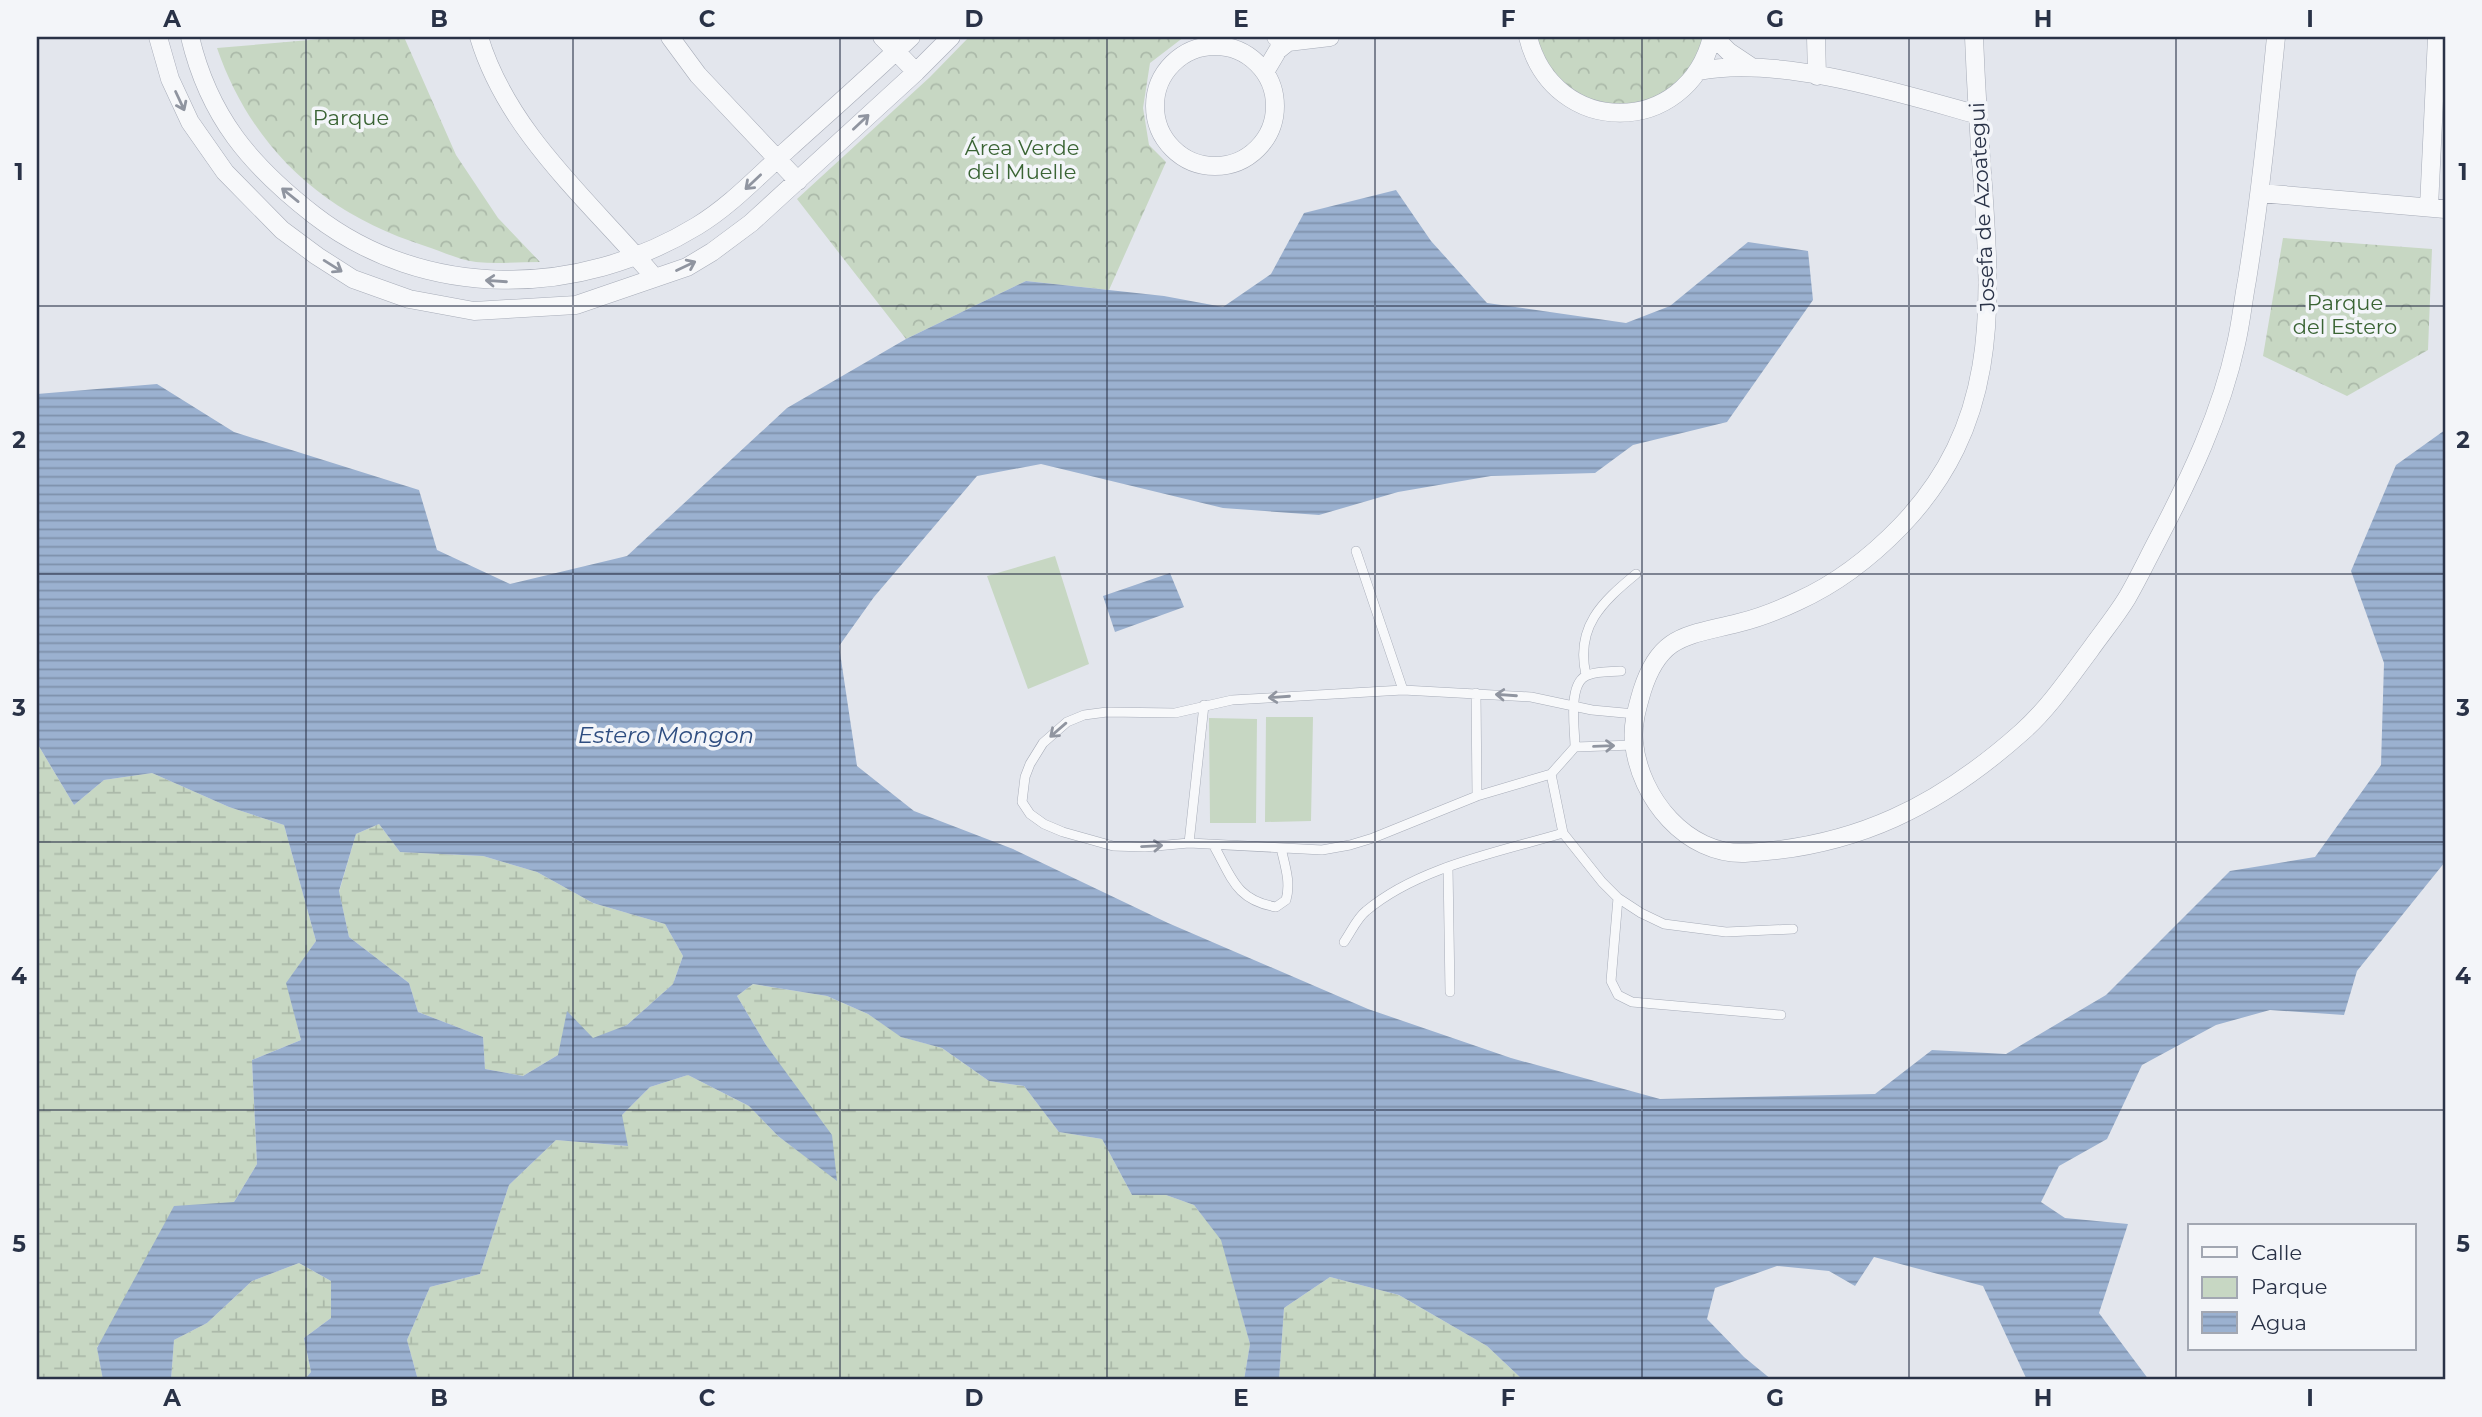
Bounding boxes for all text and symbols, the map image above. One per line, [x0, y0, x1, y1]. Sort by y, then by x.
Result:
text: A [162, 5, 181, 33]
text: B [430, 5, 448, 33]
text: C [699, 5, 716, 33]
text: D [965, 5, 984, 33]
text: E [1233, 5, 1249, 33]
text: F [1501, 5, 1516, 33]
text: G [1766, 5, 1784, 33]
text: H [2034, 5, 2052, 33]
text: I [2306, 5, 2314, 33]
one-way arrow [174, 90, 188, 111]
street label: Josefa de Azoategui [1964, 102, 2000, 313]
park label: Parque [313, 105, 389, 130]
one-way arrow [852, 114, 869, 131]
park label: Área Verde del Muelle [965, 135, 1079, 184]
text: 1 [14, 158, 24, 186]
text: 1 [2458, 158, 2468, 186]
one-way arrow [745, 174, 762, 191]
one-way arrow [281, 188, 299, 203]
one-way arrow [322, 259, 342, 273]
one-way arrow [675, 259, 696, 272]
one-way arrow [484, 274, 507, 287]
park label: Parque del Estero [2293, 290, 2397, 339]
text: 2 [12, 426, 26, 454]
text: 2 [2456, 426, 2470, 454]
one-way arrow [1496, 688, 1518, 701]
one-way arrow [1268, 691, 1291, 704]
text: 3 [11, 694, 26, 722]
text: 3 [2455, 694, 2470, 722]
water label: Estero Mongon [578, 721, 754, 749]
one-way arrow [1049, 722, 1067, 738]
one-way arrow [1593, 739, 1616, 753]
one-way arrow [1141, 839, 1163, 852]
text: 4 [11, 962, 27, 990]
text: 4 [2455, 962, 2471, 990]
legend [2188, 1224, 2416, 1350]
text: 5 [12, 1230, 26, 1258]
text: 5 [2456, 1230, 2470, 1258]
text: Calle [2251, 1240, 2302, 1265]
text: Parque [2251, 1274, 2327, 1299]
text: Agua [2251, 1310, 2307, 1335]
text: A [162, 1384, 181, 1412]
text: B [430, 1384, 448, 1412]
text: C [699, 1384, 716, 1412]
text: D [965, 1384, 984, 1412]
text: E [1233, 1384, 1249, 1412]
text: F [1501, 1384, 1516, 1412]
text: G [1766, 1384, 1784, 1412]
text: H [2034, 1384, 2052, 1412]
text: I [2306, 1384, 2314, 1412]

